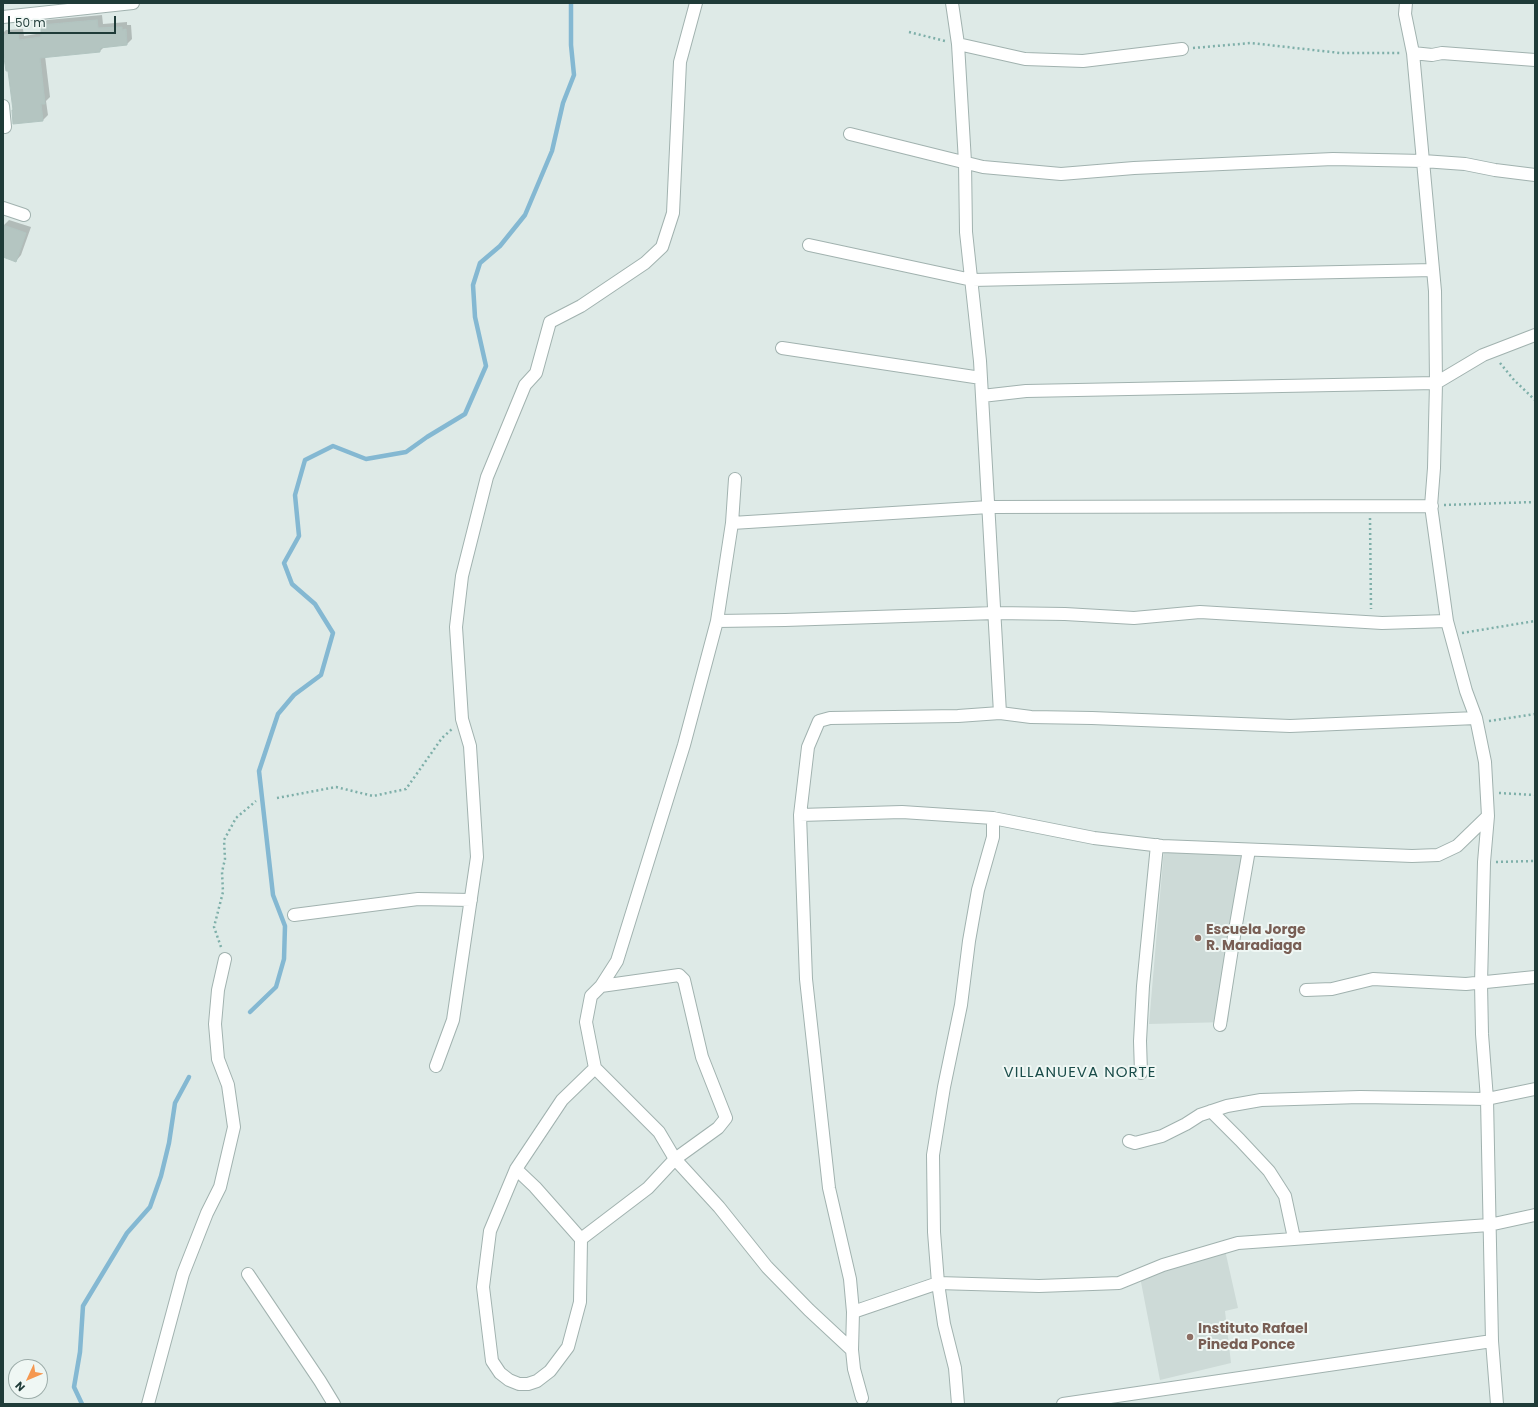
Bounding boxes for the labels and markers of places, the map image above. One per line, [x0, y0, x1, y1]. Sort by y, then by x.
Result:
place label: Escuela Jorge R. Maradiaga [1206, 922, 1306, 954]
marker: Escuela Jorge R. Maradiaga [1193, 933, 1203, 943]
place label: Instituto Rafael Pineda Ponce [1198, 1321, 1308, 1354]
marker: Instituto Rafael Pineda Ponce [1185, 1332, 1195, 1342]

